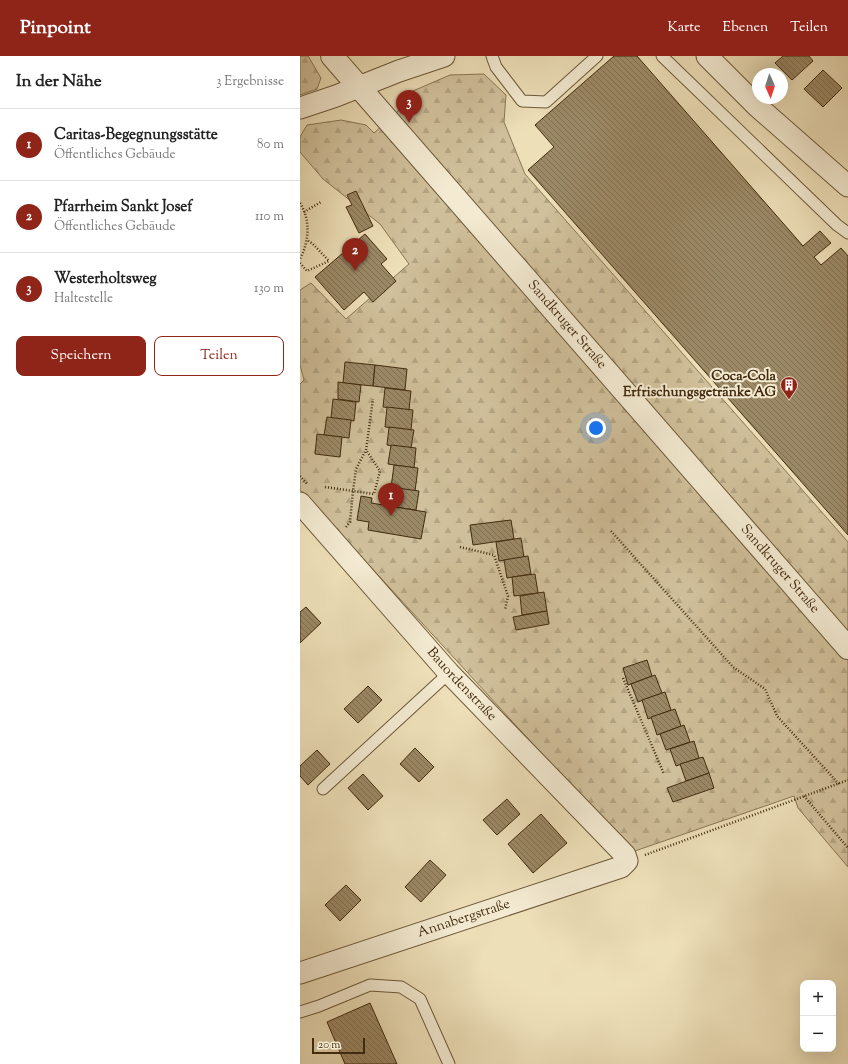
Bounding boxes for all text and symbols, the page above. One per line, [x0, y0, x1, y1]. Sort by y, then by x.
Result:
text: Pinpoint [20, 15, 91, 42]
text: Karte [668, 18, 701, 38]
text: Ebenen [723, 18, 768, 38]
text: Teilen [790, 18, 828, 38]
north arrow [752, 68, 788, 104]
text: In der Nähe [16, 70, 102, 94]
text: 3 Ergebnisse [216, 73, 284, 91]
pin: 3 [396, 90, 422, 123]
text: Caritas-Begegnungsstätte [54, 125, 218, 146]
text: 1 [27, 136, 31, 154]
text: 80 m [257, 136, 284, 154]
text: Öffentliches Gebäude [54, 146, 176, 164]
text: Pfarrheim Sankt Josef [54, 197, 193, 218]
text: 2 [26, 208, 32, 226]
text: 110 m [255, 208, 284, 226]
text: Öffentliches Gebäude [54, 218, 176, 236]
pin: 2 [342, 238, 368, 271]
text: Westerholtsweg [54, 269, 157, 290]
street label: Sandkruger Straße [522, 276, 611, 374]
text: 3 [26, 280, 32, 298]
text: 130 m [254, 280, 284, 298]
text: Haltestelle [54, 290, 113, 308]
button: Speichern [16, 336, 146, 376]
button: Teilen [154, 336, 284, 376]
place label: Coca-Cola Erfrischungsgetränke AG [623, 367, 777, 403]
building icon: Coca-Cola Erfrischungsgetränke AG [779, 375, 799, 400]
your location [586, 418, 606, 438]
pin: 1 [378, 483, 404, 516]
street label: Sandkruger Straße [735, 521, 824, 618]
street label: Bauordenstraße [421, 644, 501, 726]
street label: Annabergstraße [415, 895, 513, 943]
map controls [800, 980, 836, 1052]
button: + [800, 980, 836, 1016]
button: − [800, 1016, 836, 1052]
scale bar [312, 1036, 365, 1055]
text: 20 m [318, 1037, 340, 1053]

